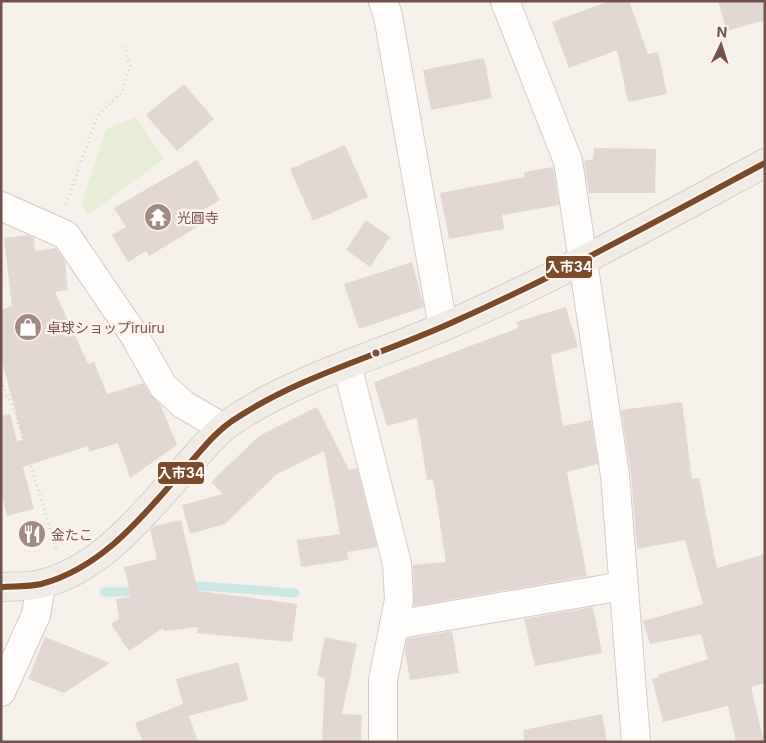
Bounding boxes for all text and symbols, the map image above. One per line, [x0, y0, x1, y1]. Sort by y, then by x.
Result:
north arrow [696, 20, 746, 70]
text: N [716, 23, 728, 40]
temple icon: 光圓寺 [143, 202, 173, 232]
place label: 光圓寺 [177, 209, 219, 226]
line badge: 入市34 [545, 255, 593, 279]
text: 入市34 [546, 258, 592, 275]
shop icon: 卓球ショップiruiru [13, 312, 43, 342]
place label: 卓球ショップiruiru [47, 319, 165, 336]
unlabelled marker [371, 348, 381, 358]
line badge: 入市34 [157, 461, 205, 485]
text: 入市34 [158, 464, 204, 481]
restaurant icon: 金たこ [17, 519, 47, 549]
place label: 金たこ [51, 526, 93, 543]

